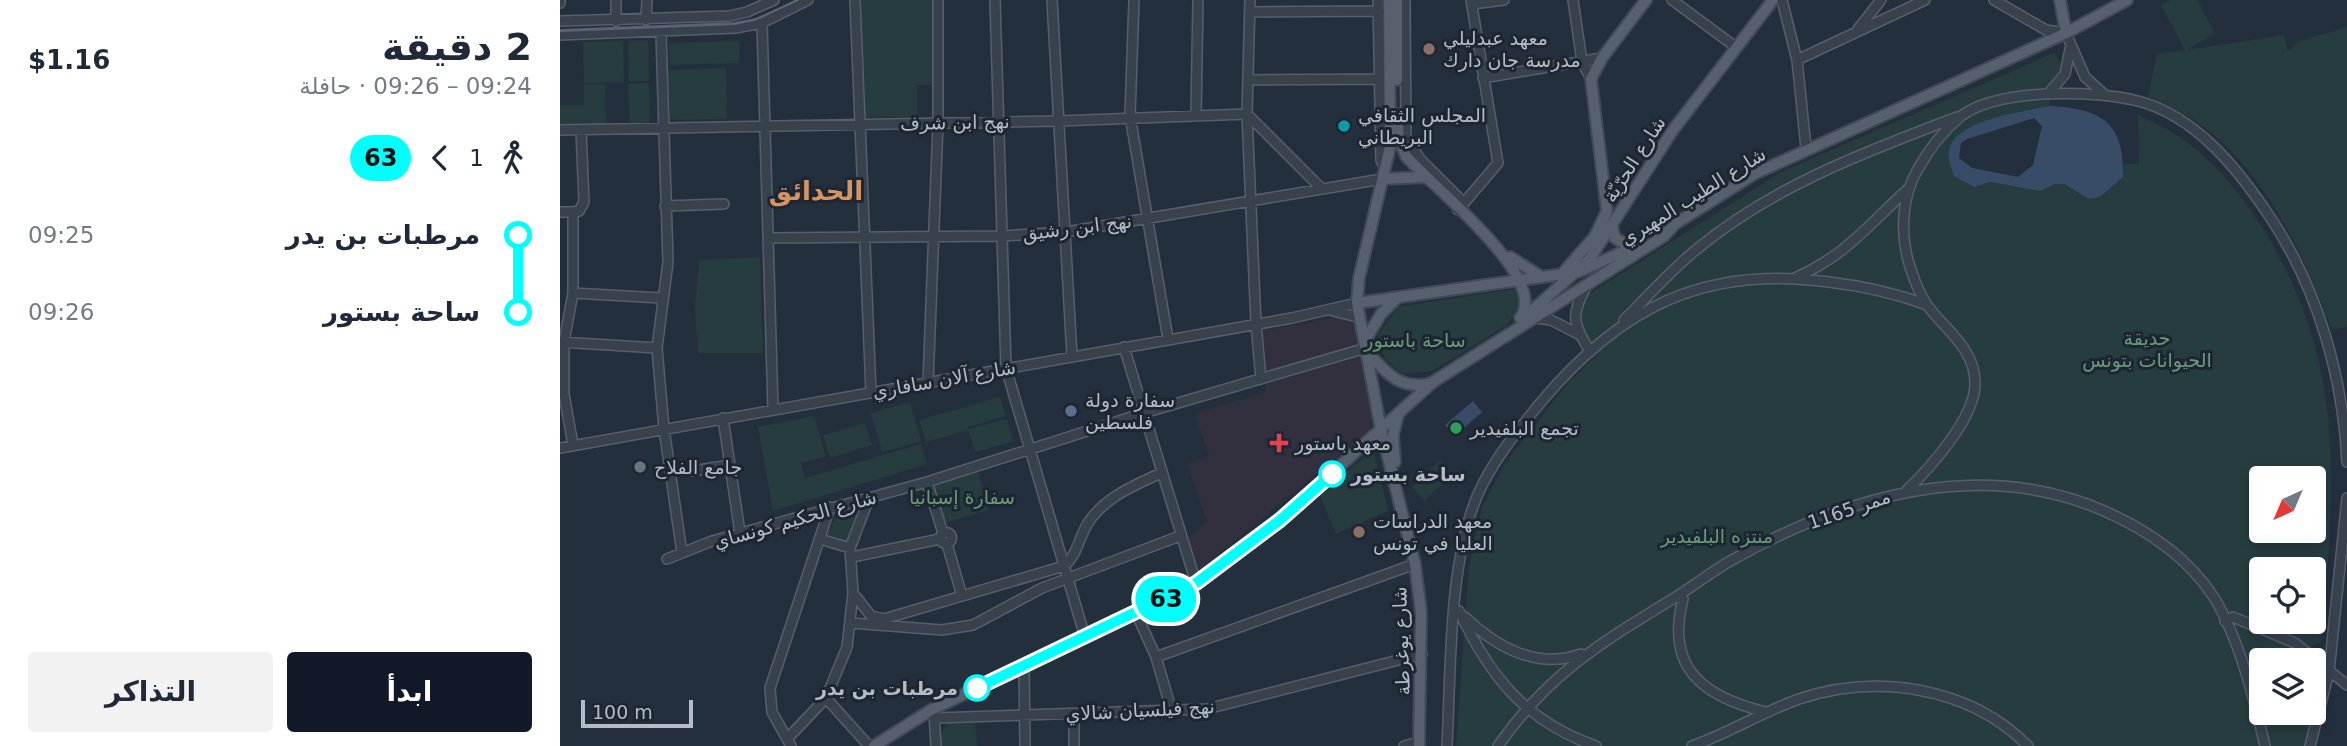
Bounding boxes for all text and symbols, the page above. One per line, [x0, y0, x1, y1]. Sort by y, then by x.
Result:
text: 2 دقيقة [382, 25, 532, 69]
place label: معهد عبدليلي مدرسة جان دارك [1443, 27, 1581, 72]
marker: معهد عبدليلي مدرسة جان دارك [1421, 41, 1437, 57]
text: $1.16 [28, 45, 110, 75]
text: 09:24 – 09:26 · حافلة [299, 73, 532, 99]
place label: المجلس الثقافي البريطاني [1358, 104, 1486, 149]
street label: نهج ابن شرف [900, 110, 1010, 135]
street label: شارع الحرّيّة [1598, 112, 1671, 206]
marker: المجلس الثقافي البريطاني [1336, 118, 1352, 134]
icon: back [421, 139, 459, 177]
icon: walk [494, 139, 532, 177]
street label: شارع الطيب المهيري [1616, 142, 1770, 250]
text: 63 [364, 144, 397, 172]
text: 1 [469, 145, 484, 171]
district label: الحدائق [769, 176, 863, 207]
street label: نهج ابن رشيق [1021, 209, 1133, 246]
text: مرطبات بن يدر [286, 220, 480, 250]
text: 09:25 [28, 222, 94, 248]
text: ساحة بستور [323, 297, 480, 327]
text: 09:26 [28, 299, 94, 325]
park label: حديقة الحيوانات بتونس [2082, 327, 2212, 372]
park label: ساحة باستور [1363, 329, 1466, 352]
street label: شارع آلان سافاري [871, 355, 1017, 403]
place label: سفارة دولة فلسطين [1085, 389, 1175, 434]
marker: سفارة دولة فلسطين [1063, 403, 1079, 419]
place label: تجمع البلفيدير [1469, 417, 1579, 440]
marker: تجمع البلفيدير [1448, 420, 1464, 436]
place label: معهد باستور [1294, 432, 1391, 455]
marker: معهد باستور [1269, 433, 1289, 453]
place label: جامع الفلاح [654, 456, 742, 479]
marker: جامع الفلاح [632, 459, 648, 475]
marker: ساحة بستور [1319, 461, 1345, 487]
place label: ساحة بستور [1350, 463, 1466, 486]
north arrow [2249, 466, 2326, 542]
map controls [2249, 466, 2326, 725]
street label: شارع الحكيم كونساي [711, 485, 879, 554]
street label: ممر 1165 [1805, 485, 1894, 534]
park label: سفارة إسبانيا [909, 486, 1015, 510]
place label: معهد الدراسات العليا في تونس [1373, 510, 1493, 555]
marker: معهد الدراسات العليا في تونس [1351, 524, 1367, 540]
park label: منتزه البلفيدير [1660, 525, 1773, 548]
button: locate [2249, 557, 2326, 634]
line badge: 63 [1134, 576, 1198, 622]
text: 63 [1149, 585, 1183, 613]
street label: شارع يوغرطة [1388, 586, 1415, 696]
button: layers [2249, 648, 2326, 725]
button: التذاكر [28, 652, 273, 732]
button: ابدأ [287, 652, 532, 732]
marker: مرطبات بن يدر [964, 675, 990, 701]
place label: مرطبات بن يدر [815, 677, 958, 700]
street label: نهج فيلسيان شالاي [1065, 695, 1215, 726]
scale bar [581, 697, 693, 729]
text: 100 m [592, 701, 653, 723]

